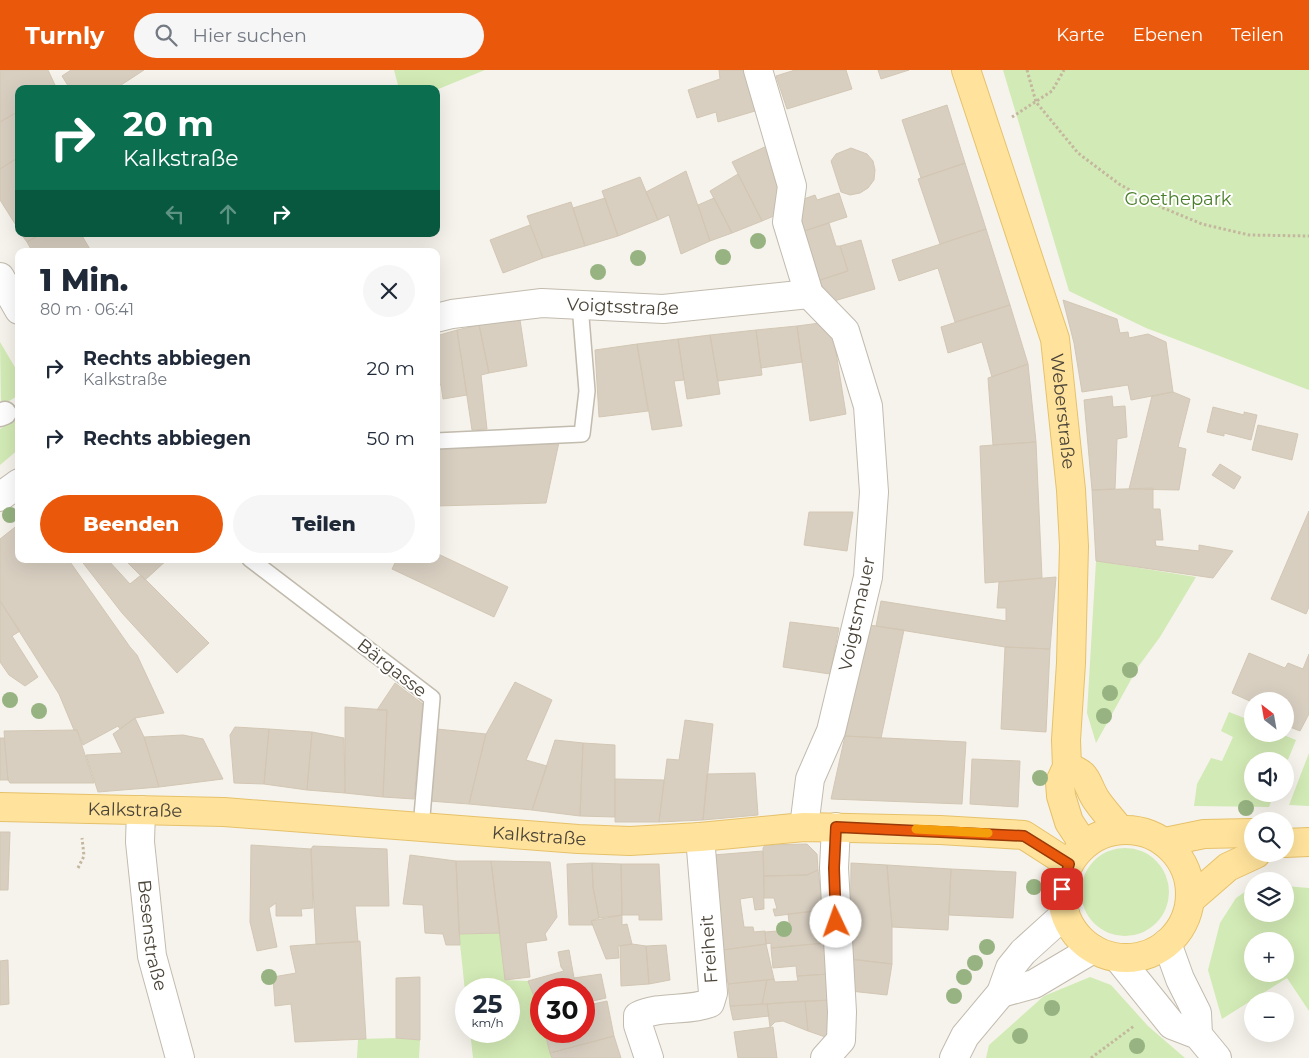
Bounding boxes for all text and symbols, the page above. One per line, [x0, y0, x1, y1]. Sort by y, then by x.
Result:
search box [134, 13, 484, 58]
text: Turnly [25, 21, 104, 50]
icon: search [152, 21, 180, 49]
text: Hier suchen [192, 24, 307, 47]
text: Karte [1056, 24, 1105, 46]
text: Ebenen [1133, 24, 1203, 46]
text: Teilen [1231, 24, 1284, 46]
text: 20 m [123, 102, 214, 145]
icon: right [40, 105, 105, 170]
text: Kalkstraße [123, 145, 239, 172]
park label: Goethepark [1124, 188, 1232, 210]
icon: left [161, 200, 189, 228]
icon: ahead [214, 200, 242, 228]
icon: right [267, 200, 295, 228]
text: 1 Min. [40, 262, 128, 299]
button: close [363, 265, 415, 317]
street label: Voigtsstraße [566, 293, 680, 320]
text: 80 m · 06:41 [40, 300, 134, 319]
text: Rechts abbiegen [83, 347, 251, 370]
street label: Weberstraße [1046, 352, 1080, 470]
icon: right [40, 354, 68, 382]
text: 20 m [367, 357, 415, 380]
text: Kalkstraße [83, 370, 167, 389]
icon: right [40, 424, 68, 452]
text: Rechts abbiegen [83, 427, 251, 450]
text: 50 m [367, 427, 415, 450]
button: Beenden [40, 495, 223, 553]
button: Teilen [233, 495, 415, 553]
street label: Voigtsmauer [834, 555, 880, 673]
street label: Bärgasse [353, 634, 431, 702]
north arrow [1244, 692, 1294, 742]
map controls [1244, 692, 1294, 1042]
button: sound [1244, 752, 1294, 802]
street label: Kalkstraße [87, 798, 183, 822]
button: search [1244, 812, 1294, 862]
street label: Kalkstraße [491, 821, 587, 850]
pin [1041, 868, 1083, 910]
button: layers [1244, 872, 1294, 922]
icon: arrive [1048, 875, 1076, 903]
street label: Besenstraße [133, 878, 172, 993]
position arrow [809, 895, 861, 947]
street label: Freiheit [696, 914, 722, 984]
button: + [1244, 932, 1294, 982]
speed limit sign: 30 [530, 978, 595, 1043]
text: 25 [473, 989, 502, 1019]
button: − [1244, 992, 1294, 1042]
text: km/h [471, 1015, 504, 1030]

